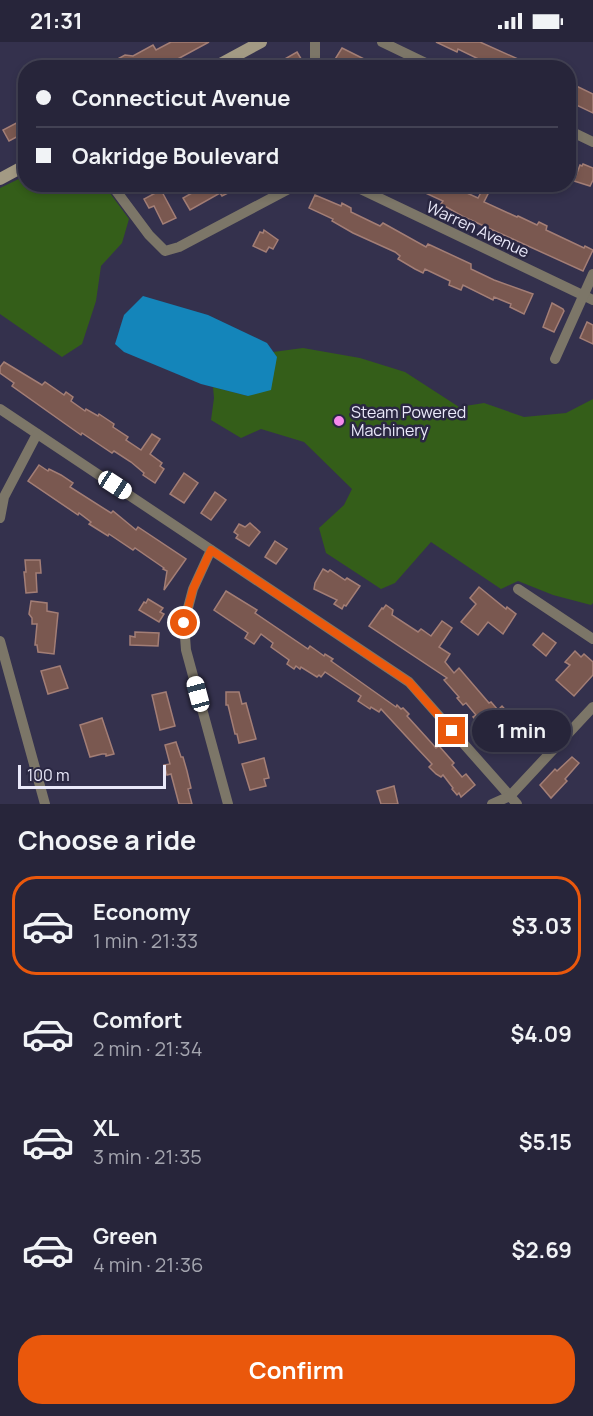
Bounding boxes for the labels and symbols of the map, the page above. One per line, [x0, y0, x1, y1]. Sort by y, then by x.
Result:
street label: Warren Avenue [423, 196, 533, 262]
place label: Steam Powered Machinery [351, 401, 466, 441]
marker: Steam Powered Machinery [332, 414, 346, 428]
car [95, 468, 135, 502]
route start [170, 609, 197, 636]
car [185, 674, 211, 714]
callout: 1 min [473, 710, 572, 752]
route end [438, 717, 465, 744]
scale bar [18, 762, 166, 790]

